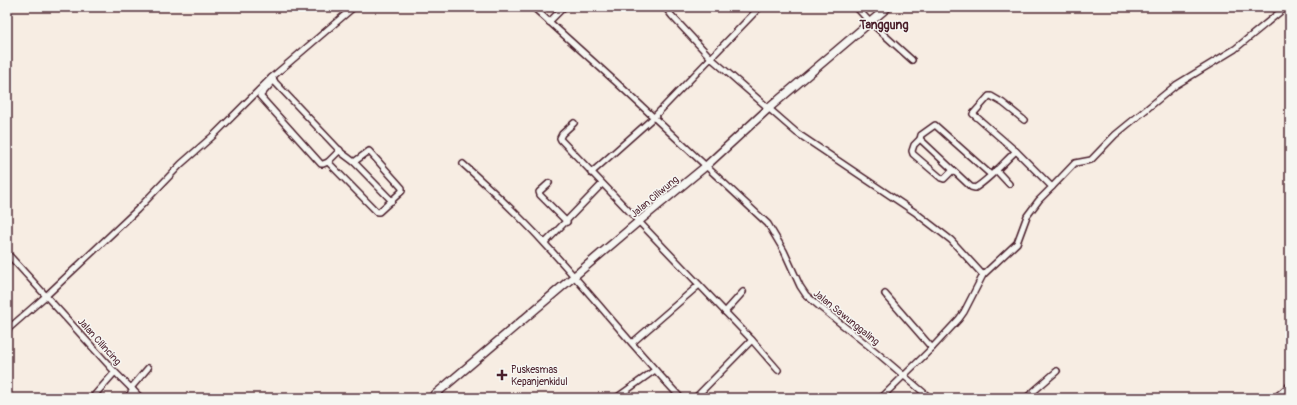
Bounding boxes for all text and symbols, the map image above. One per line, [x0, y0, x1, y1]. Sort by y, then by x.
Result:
district label: Tanggung [859, 18, 908, 33]
street label: Jalan Ciliwung [628, 173, 681, 220]
street label: Jalan Sawunggaling [811, 288, 882, 348]
street label: Jalan Cilincing [75, 316, 123, 368]
place label: Puskesmas Kepanjenkidul [511, 364, 568, 388]
marker: Puskesmas Kepanjenkidul [496, 369, 508, 381]

